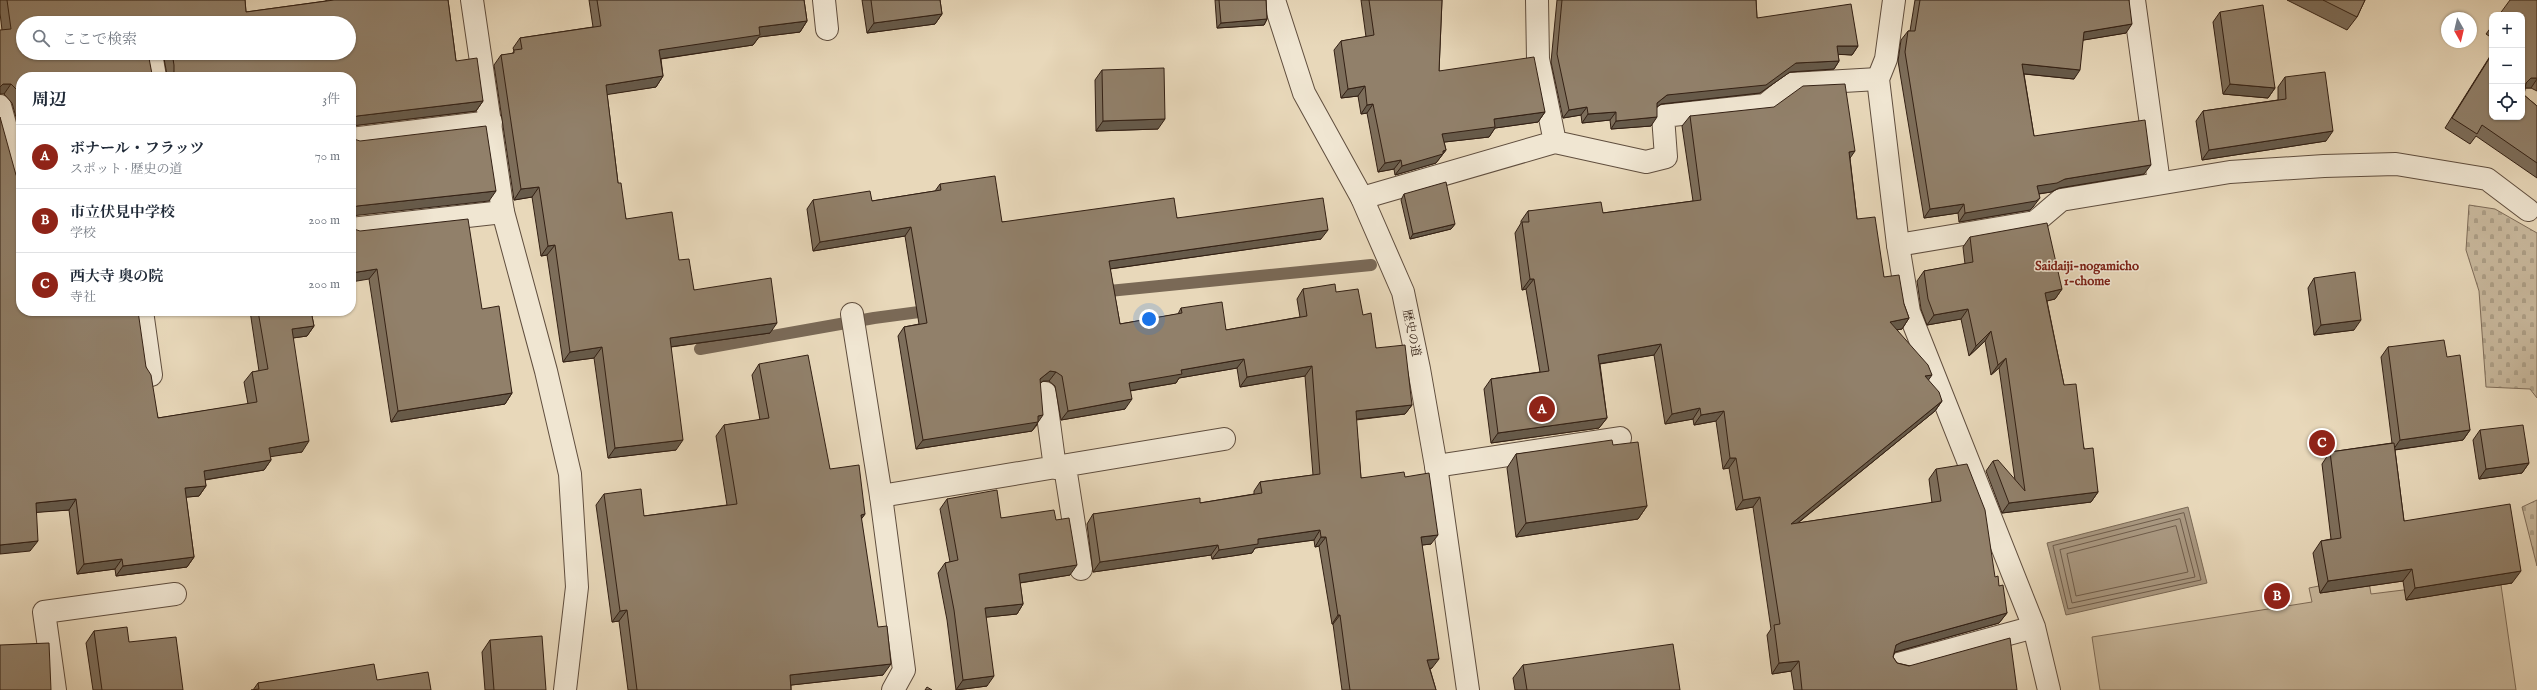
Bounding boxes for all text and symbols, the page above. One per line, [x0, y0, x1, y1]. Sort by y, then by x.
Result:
north arrow [2441, 12, 2477, 48]
map controls [2489, 12, 2525, 120]
button: + [2489, 12, 2525, 48]
search box [16, 16, 356, 60]
icon: search [30, 27, 52, 49]
text: ここで検索 [62, 30, 137, 49]
button: − [2489, 48, 2525, 84]
button: locate [2489, 84, 2525, 120]
text: 周辺 [32, 90, 66, 111]
text: 3件 [322, 91, 340, 108]
text: ボナール・フラッツ [70, 139, 204, 158]
text: A [41, 148, 49, 165]
text: 70 m [315, 148, 340, 165]
text: スポット · 歴史の道 [70, 161, 183, 178]
text: 市立伏見中学校 [70, 203, 175, 222]
text: B [41, 212, 49, 229]
text: 200 m [308, 212, 340, 229]
text: 学校 [70, 225, 96, 242]
district label: Saidaiji-nogamicho 1-chome [2035, 258, 2139, 290]
text: 西大寺 奥の院 [70, 267, 163, 286]
text: C [40, 276, 50, 293]
text: 200 m [308, 276, 340, 293]
text: 寺社 [70, 289, 96, 306]
street label: 歴史の道 [1399, 308, 1424, 358]
your location [1139, 309, 1159, 329]
pin: A [1529, 394, 1555, 424]
pin: C [2309, 428, 2335, 458]
pin: B [2264, 581, 2290, 611]

